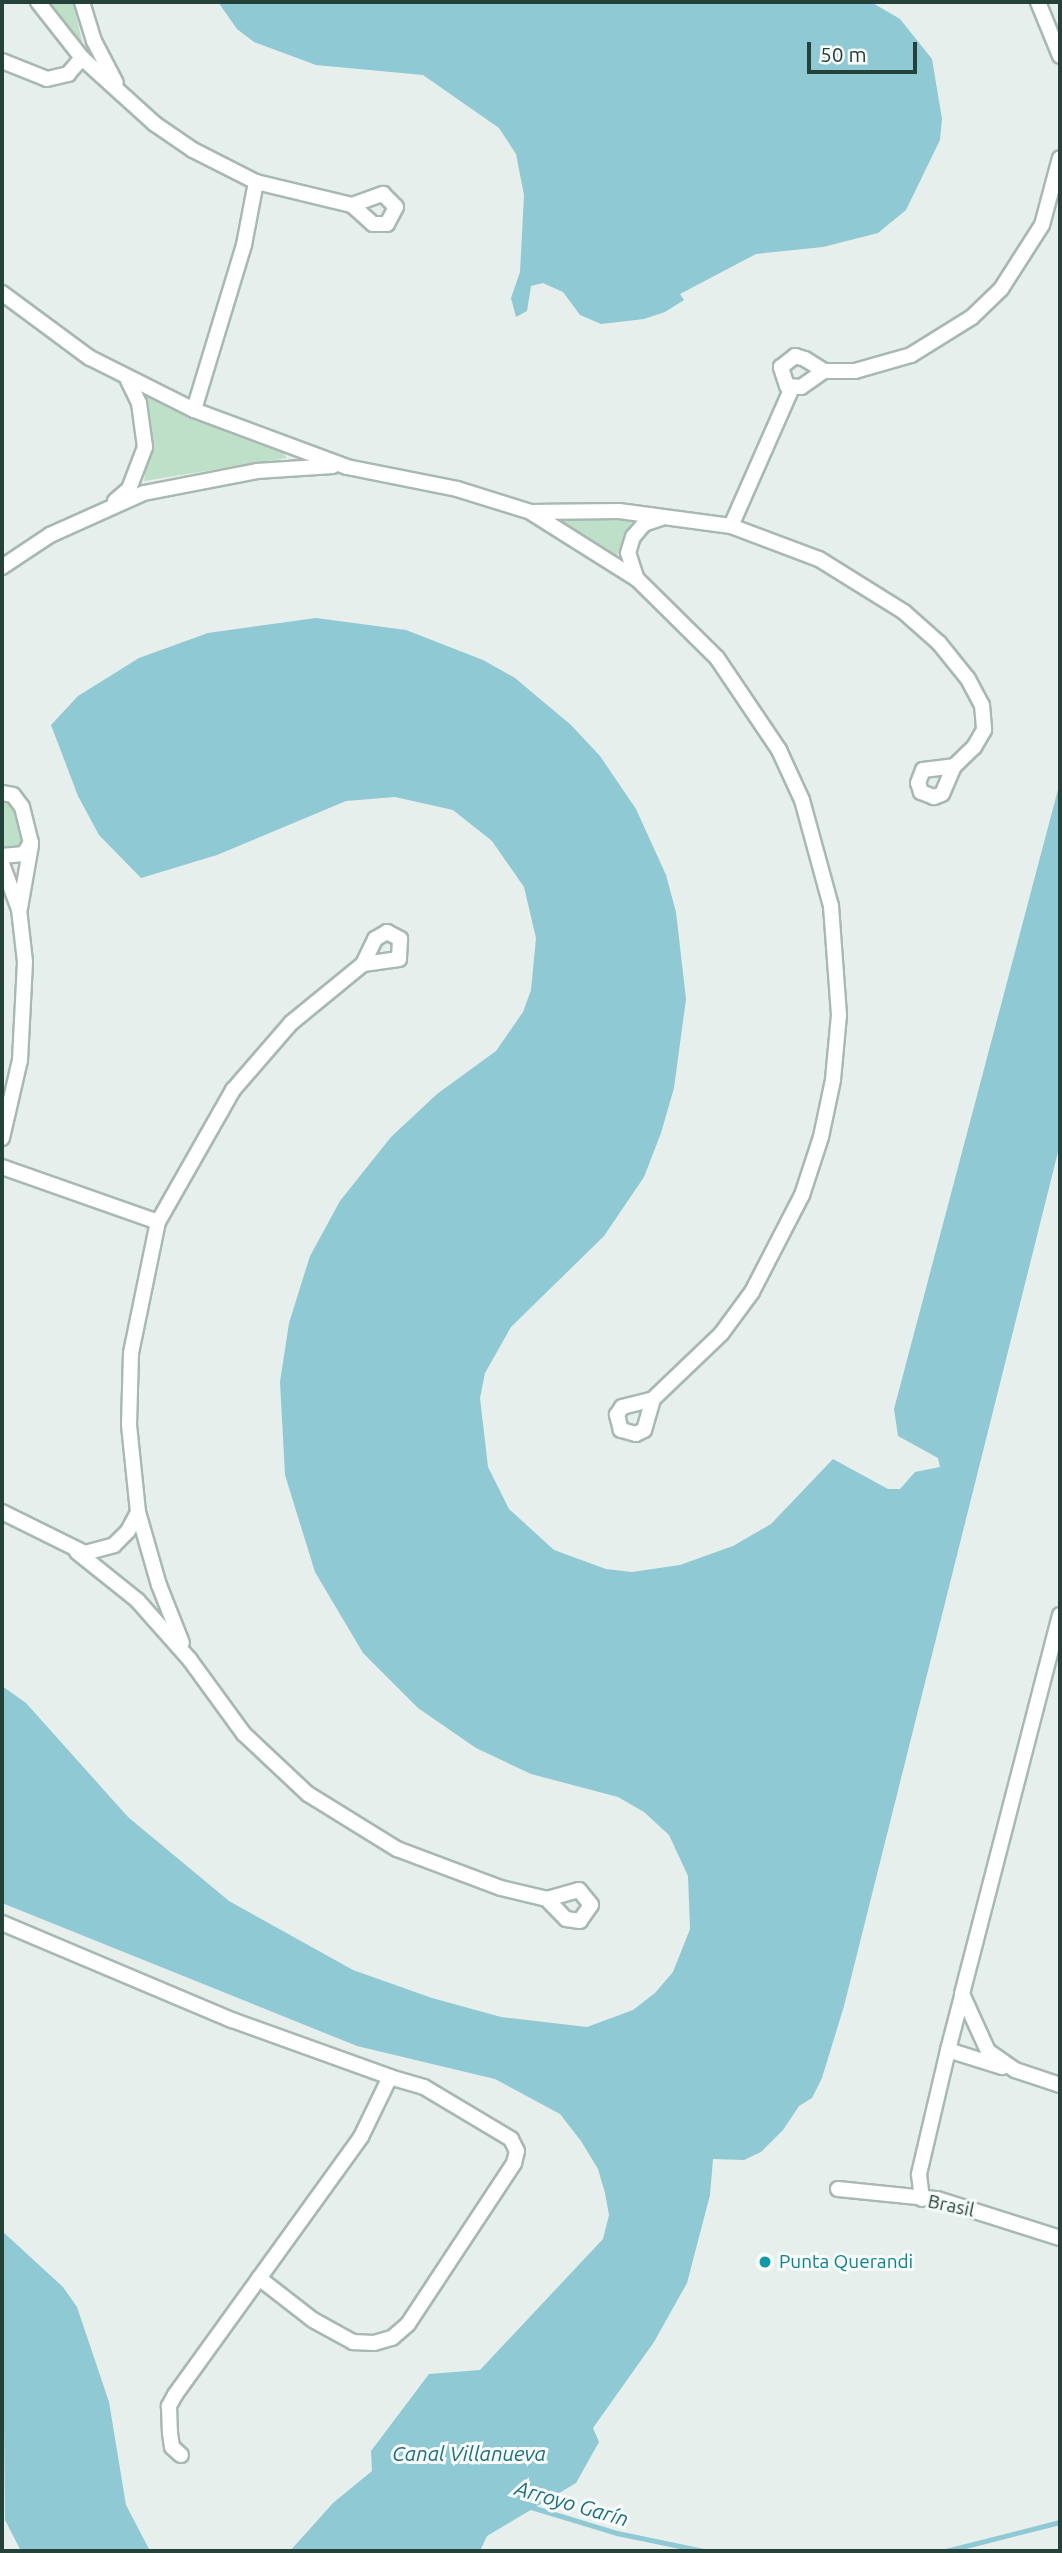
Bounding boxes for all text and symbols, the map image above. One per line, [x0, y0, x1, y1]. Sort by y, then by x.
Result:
scale bar [810, 28, 920, 72]
text: 50 m [820, 42, 867, 66]
street label: Brasil [926, 2190, 976, 2222]
place label: Punta Querandi [779, 2251, 913, 2273]
marker: Punta Querandi [757, 2254, 773, 2270]
water label: Canal Villanueva [392, 2440, 546, 2466]
water label: Arroyo Garín [512, 2475, 632, 2531]

